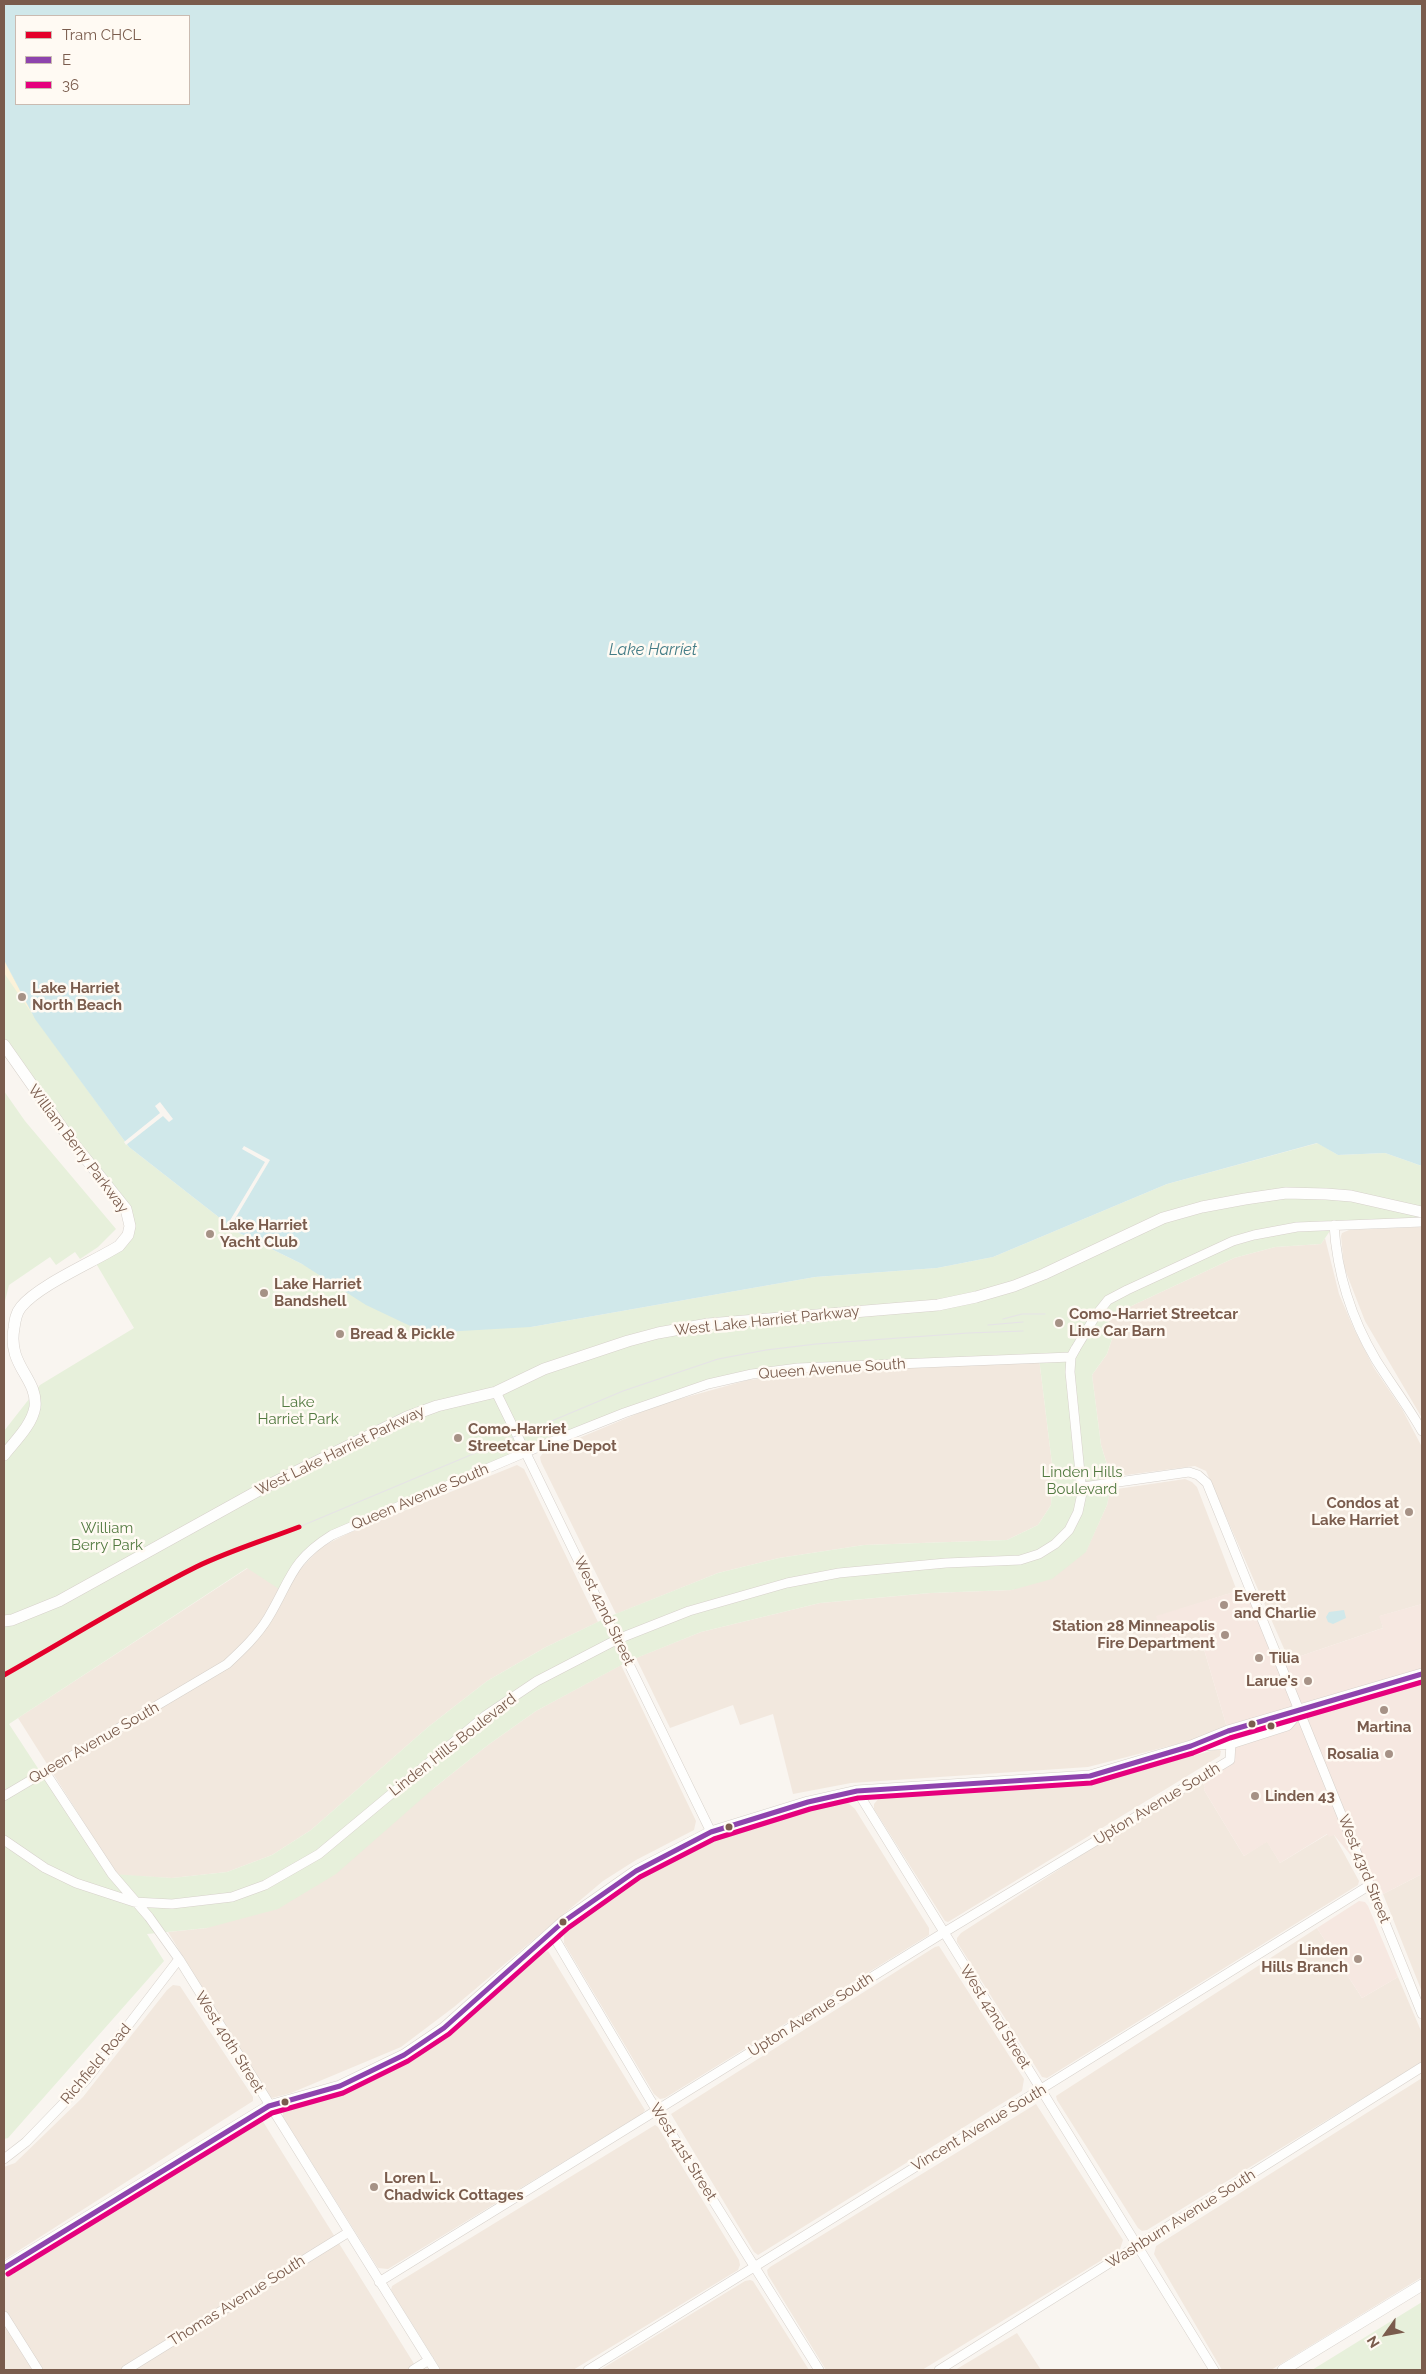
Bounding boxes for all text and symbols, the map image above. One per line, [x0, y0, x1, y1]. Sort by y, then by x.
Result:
legend [15, 15, 190, 105]
text: Tram CHCL [62, 26, 141, 44]
text: E [62, 51, 71, 69]
text: 36 [62, 76, 79, 94]
water label: Lake Harriet [609, 640, 697, 660]
place label: Lake Harriet North Beach [32, 979, 122, 1014]
marker: Lake Harriet North Beach [16, 991, 28, 1003]
street label: William Berry Parkway [24, 1081, 132, 1217]
place label: Lake Harriet Yacht Club [220, 1216, 308, 1251]
marker: Lake Harriet Yacht Club [204, 1228, 216, 1240]
place label: Lake Harriet Bandshell [274, 1275, 362, 1310]
marker: Lake Harriet Bandshell [258, 1287, 270, 1299]
street label: West Lake Harriet Parkway [674, 1302, 860, 1340]
place label: Como-Harriet Streetcar Line Car Barn [1069, 1305, 1238, 1340]
marker: Como-Harriet Streetcar Line Car Barn [1053, 1317, 1065, 1329]
place label: Bread & Pickle [350, 1325, 455, 1343]
marker: Bread & Pickle [334, 1328, 346, 1340]
street label: Queen Avenue South [758, 1355, 906, 1383]
park label: Lake Harriet Park [257, 1393, 339, 1428]
street label: West Lake Harriet Parkway [252, 1402, 428, 1500]
place label: Como-Harriet Streetcar Line Depot [468, 1420, 617, 1455]
marker: Como-Harriet Streetcar Line Depot [452, 1432, 464, 1444]
street label: Queen Avenue South [349, 1460, 491, 1534]
park label: Linden Hills Boulevard [1041, 1463, 1123, 1498]
place label: Condos at Lake Harriet [1311, 1494, 1399, 1529]
marker: Condos at Lake Harriet [1403, 1506, 1415, 1518]
park label: William Berry Park [71, 1519, 143, 1554]
street label: West 42nd Street [570, 1554, 638, 1668]
place label: Everett and Charlie [1234, 1587, 1316, 1622]
marker: Everett and Charlie [1218, 1599, 1230, 1611]
place label: Station 28 Minneapolis Fire Department [1052, 1617, 1215, 1652]
marker: Station 28 Minneapolis Fire Department [1219, 1629, 1231, 1641]
place label: Tilia [1269, 1649, 1299, 1667]
marker: Tilia [1253, 1652, 1265, 1664]
place label: Larue's [1246, 1672, 1298, 1690]
marker: Larue's [1302, 1675, 1314, 1687]
street label: Linden Hills Boulevard [386, 1690, 520, 1800]
street label: Queen Avenue South [26, 1698, 162, 1788]
marker: Martina [1378, 1704, 1390, 1716]
place label: Martina [1357, 1718, 1411, 1736]
unlabelled marker [1247, 1719, 1257, 1729]
unlabelled marker [1266, 1721, 1276, 1731]
place label: Rosalia [1327, 1745, 1379, 1763]
marker: Rosalia [1383, 1748, 1395, 1760]
street label: Upton Avenue South [1091, 1759, 1223, 1849]
place label: Linden 43 [1265, 1787, 1335, 1805]
marker: Linden 43 [1249, 1790, 1261, 1802]
street label: West 43rd Street [1334, 1812, 1394, 1926]
unlabelled marker [724, 1822, 734, 1832]
unlabelled marker [558, 1917, 568, 1927]
place label: Linden Hills Branch [1261, 1941, 1348, 1976]
marker: Linden Hills Branch [1352, 1953, 1364, 1965]
street label: West 42nd Street [956, 1962, 1034, 2072]
street label: Upton Avenue South [745, 1969, 877, 2061]
street label: West 40th Street [191, 1988, 267, 2096]
street label: Richfield Road [57, 2020, 135, 2108]
street label: Vincent Avenue South [908, 2081, 1050, 2175]
unlabelled marker [280, 2097, 290, 2107]
street label: West 41st Street [646, 2100, 720, 2204]
street label: Washburn Avenue South [1103, 2166, 1259, 2272]
place label: Loren L. Chadwick Cottages [384, 2169, 524, 2204]
marker: Loren L. Chadwick Cottages [368, 2181, 380, 2193]
street label: Thomas Avenue South [166, 2252, 308, 2350]
north arrow [1361, 2309, 1411, 2359]
text: N [1364, 2333, 1383, 2351]

